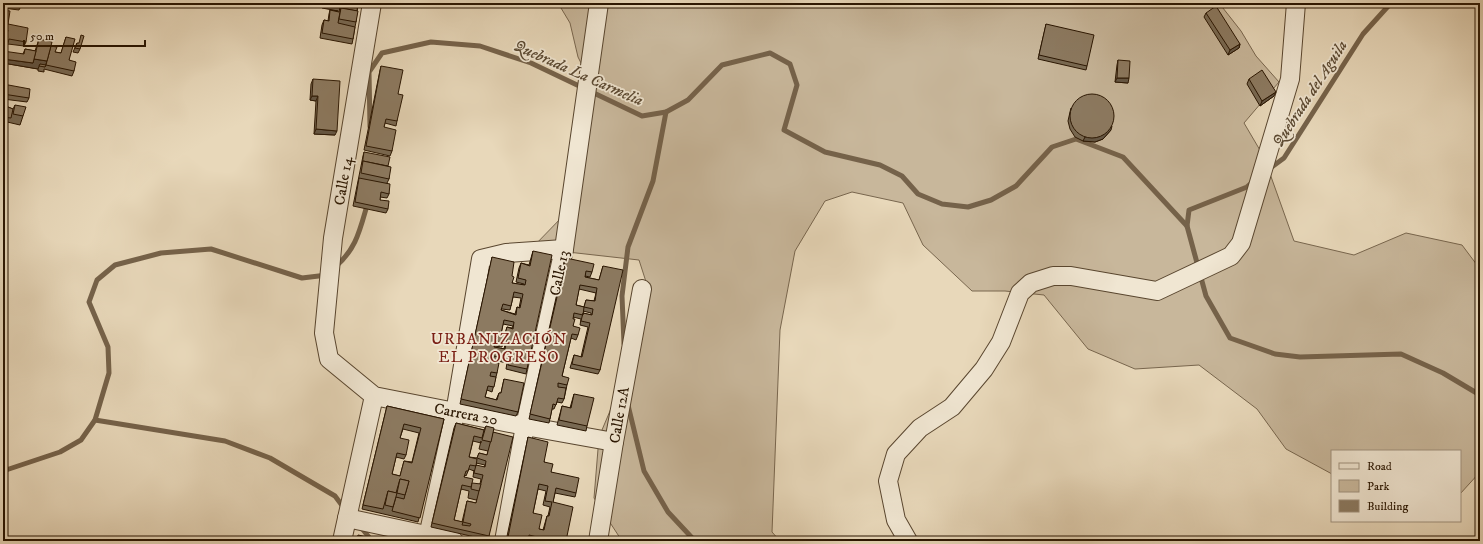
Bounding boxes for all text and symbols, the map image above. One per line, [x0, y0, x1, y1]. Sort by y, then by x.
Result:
scale bar [24, 22, 145, 48]
text: 50 m [30, 29, 54, 44]
water label: Quebrada La Carmelia [511, 35, 647, 110]
water label: Quebrada del Aguila [1268, 36, 1352, 151]
street label: Calle 14 [330, 155, 357, 207]
street label: Calle 13 [545, 249, 574, 298]
district label: URBANIZACIÓN EL PROGRESO [431, 329, 567, 367]
street label: Calle 12A [605, 385, 634, 445]
street label: Carrera 20 [433, 399, 499, 430]
legend [1331, 450, 1461, 522]
text: Road [1367, 459, 1392, 474]
text: Park [1367, 479, 1389, 494]
text: Building [1367, 499, 1408, 514]

